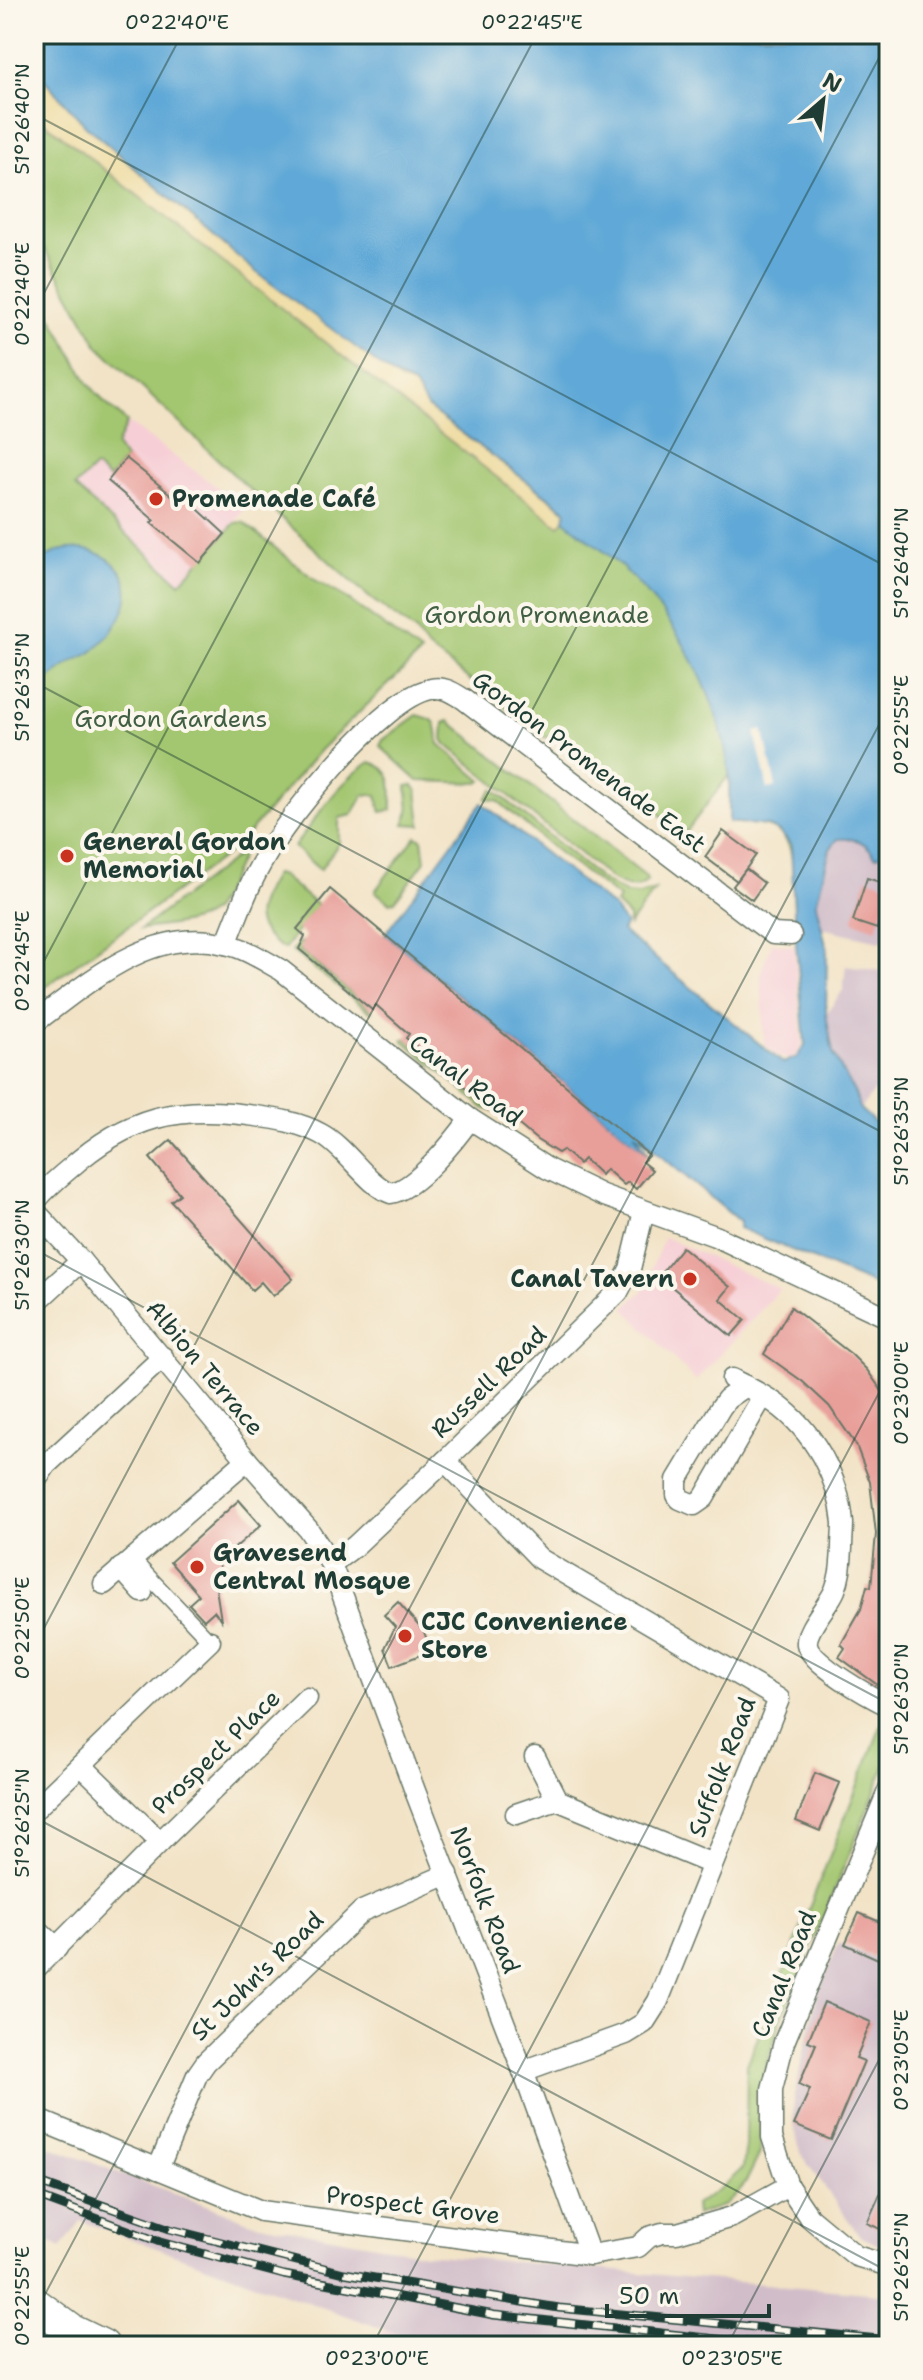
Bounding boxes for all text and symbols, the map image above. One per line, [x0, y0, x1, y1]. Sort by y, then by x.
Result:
text: 0°22'40"E [125, 9, 229, 35]
text: 0°22'45"E [481, 9, 583, 35]
north arrow [783, 60, 863, 140]
text: 51°26'40"N [9, 63, 35, 175]
text: N [818, 66, 847, 100]
text: 0°22'40"E [9, 242, 35, 346]
place label: Promenade Café [172, 483, 376, 515]
marker: Promenade Café [147, 490, 165, 508]
text: 51°26'40"N [888, 507, 914, 619]
park label: Gordon Promenade [424, 599, 650, 631]
text: 51°26'35"N [9, 632, 35, 742]
street label: Gordon Promenade East [466, 664, 712, 860]
text: 0°22'55"E [888, 675, 914, 775]
park label: Gordon Gardens [75, 703, 267, 735]
place label: General Gordon Memorial [83, 826, 286, 886]
marker: General Gordon Memorial [58, 847, 76, 865]
text: 0°22'45"E [9, 910, 35, 1012]
street label: Canal Road [403, 1027, 529, 1133]
text: 51°26'35"N [888, 1076, 914, 1186]
text: 51°26'30"N [9, 1199, 35, 1311]
place label: Canal Tavern [510, 1263, 674, 1295]
marker: Canal Tavern [681, 1270, 699, 1288]
street label: Albion Terrace [139, 1293, 271, 1443]
street label: Russell Road [424, 1319, 554, 1445]
text: 0°23'00"E [888, 1341, 914, 1445]
place label: Gravesend Central Mosque [213, 1537, 411, 1597]
marker: Gravesend Central Mosque [188, 1558, 206, 1576]
text: 0°22'50"E [9, 1577, 35, 1679]
place label: CJC Convenience Store [421, 1606, 628, 1666]
marker: CJC Convenience Store [396, 1627, 414, 1645]
text: 51°26'30"N [888, 1643, 914, 1755]
street label: Prospect Place [145, 1682, 287, 1822]
street label: Suffolk Road [681, 1692, 763, 1842]
text: 51°26'25"N [9, 1768, 35, 1878]
street label: Norfolk Road [442, 1822, 528, 1978]
street label: St John's Road [183, 1904, 331, 2048]
street label: Canal Road [744, 1906, 824, 2042]
text: 0°23'05"E [888, 2009, 914, 2111]
street label: Prospect Grove [324, 2178, 502, 2232]
text: 51°26'25"N [888, 2212, 914, 2322]
text: 0°22'55"E [9, 2246, 35, 2346]
scale bar [607, 2268, 769, 2318]
text: 50 m [619, 2280, 679, 2312]
text: 0°23'00"E [325, 2345, 429, 2371]
text: 0°23'05"E [681, 2345, 783, 2371]

